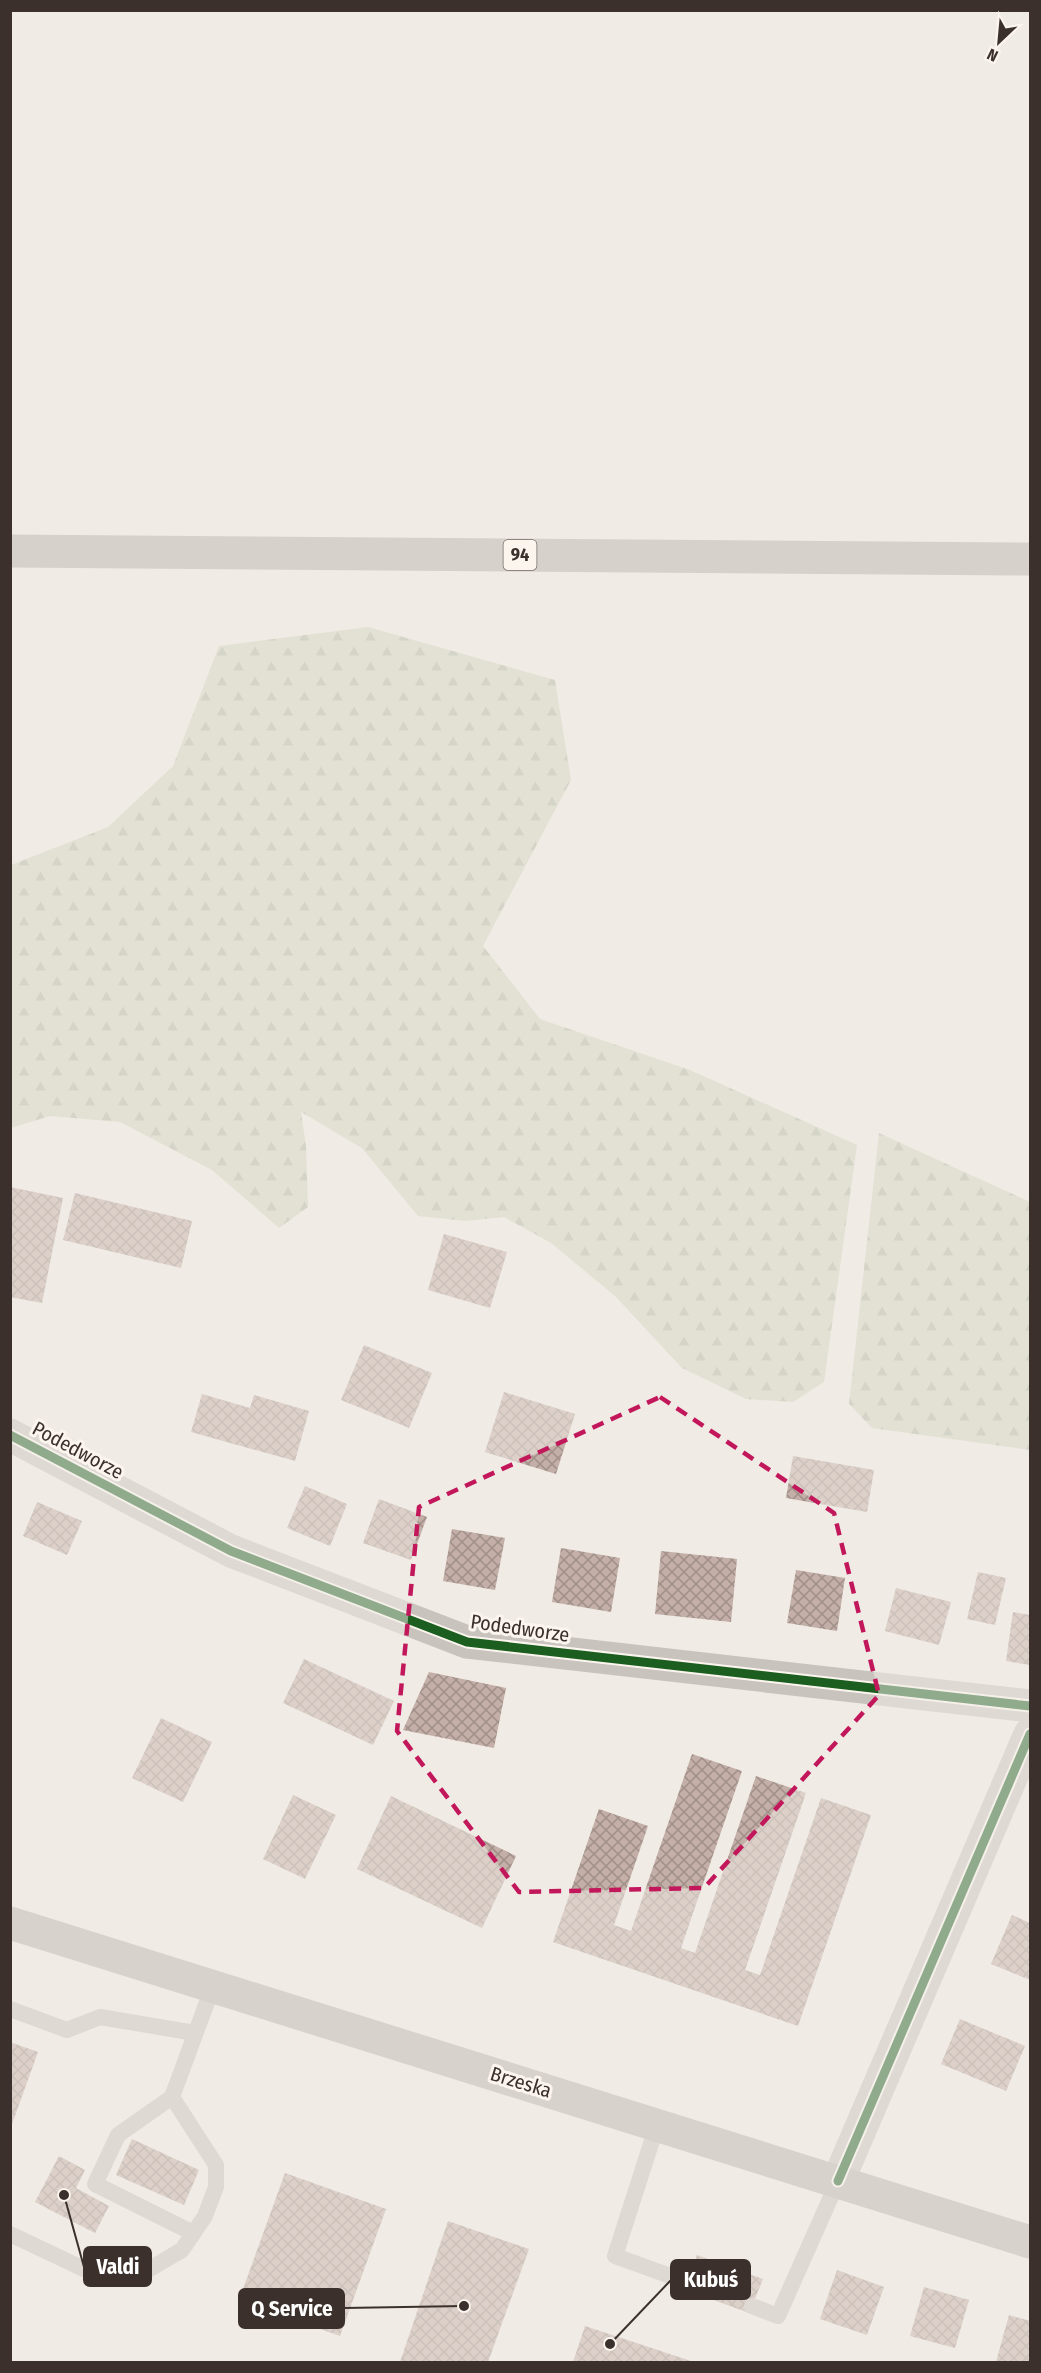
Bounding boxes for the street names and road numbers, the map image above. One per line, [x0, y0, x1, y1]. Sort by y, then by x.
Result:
road number: 94 [504, 540, 536, 570]
street label: Podedworze [28, 1416, 128, 1484]
street label: Podedworze [469, 1609, 571, 1647]
street label: Brzeska [487, 2061, 555, 2103]

